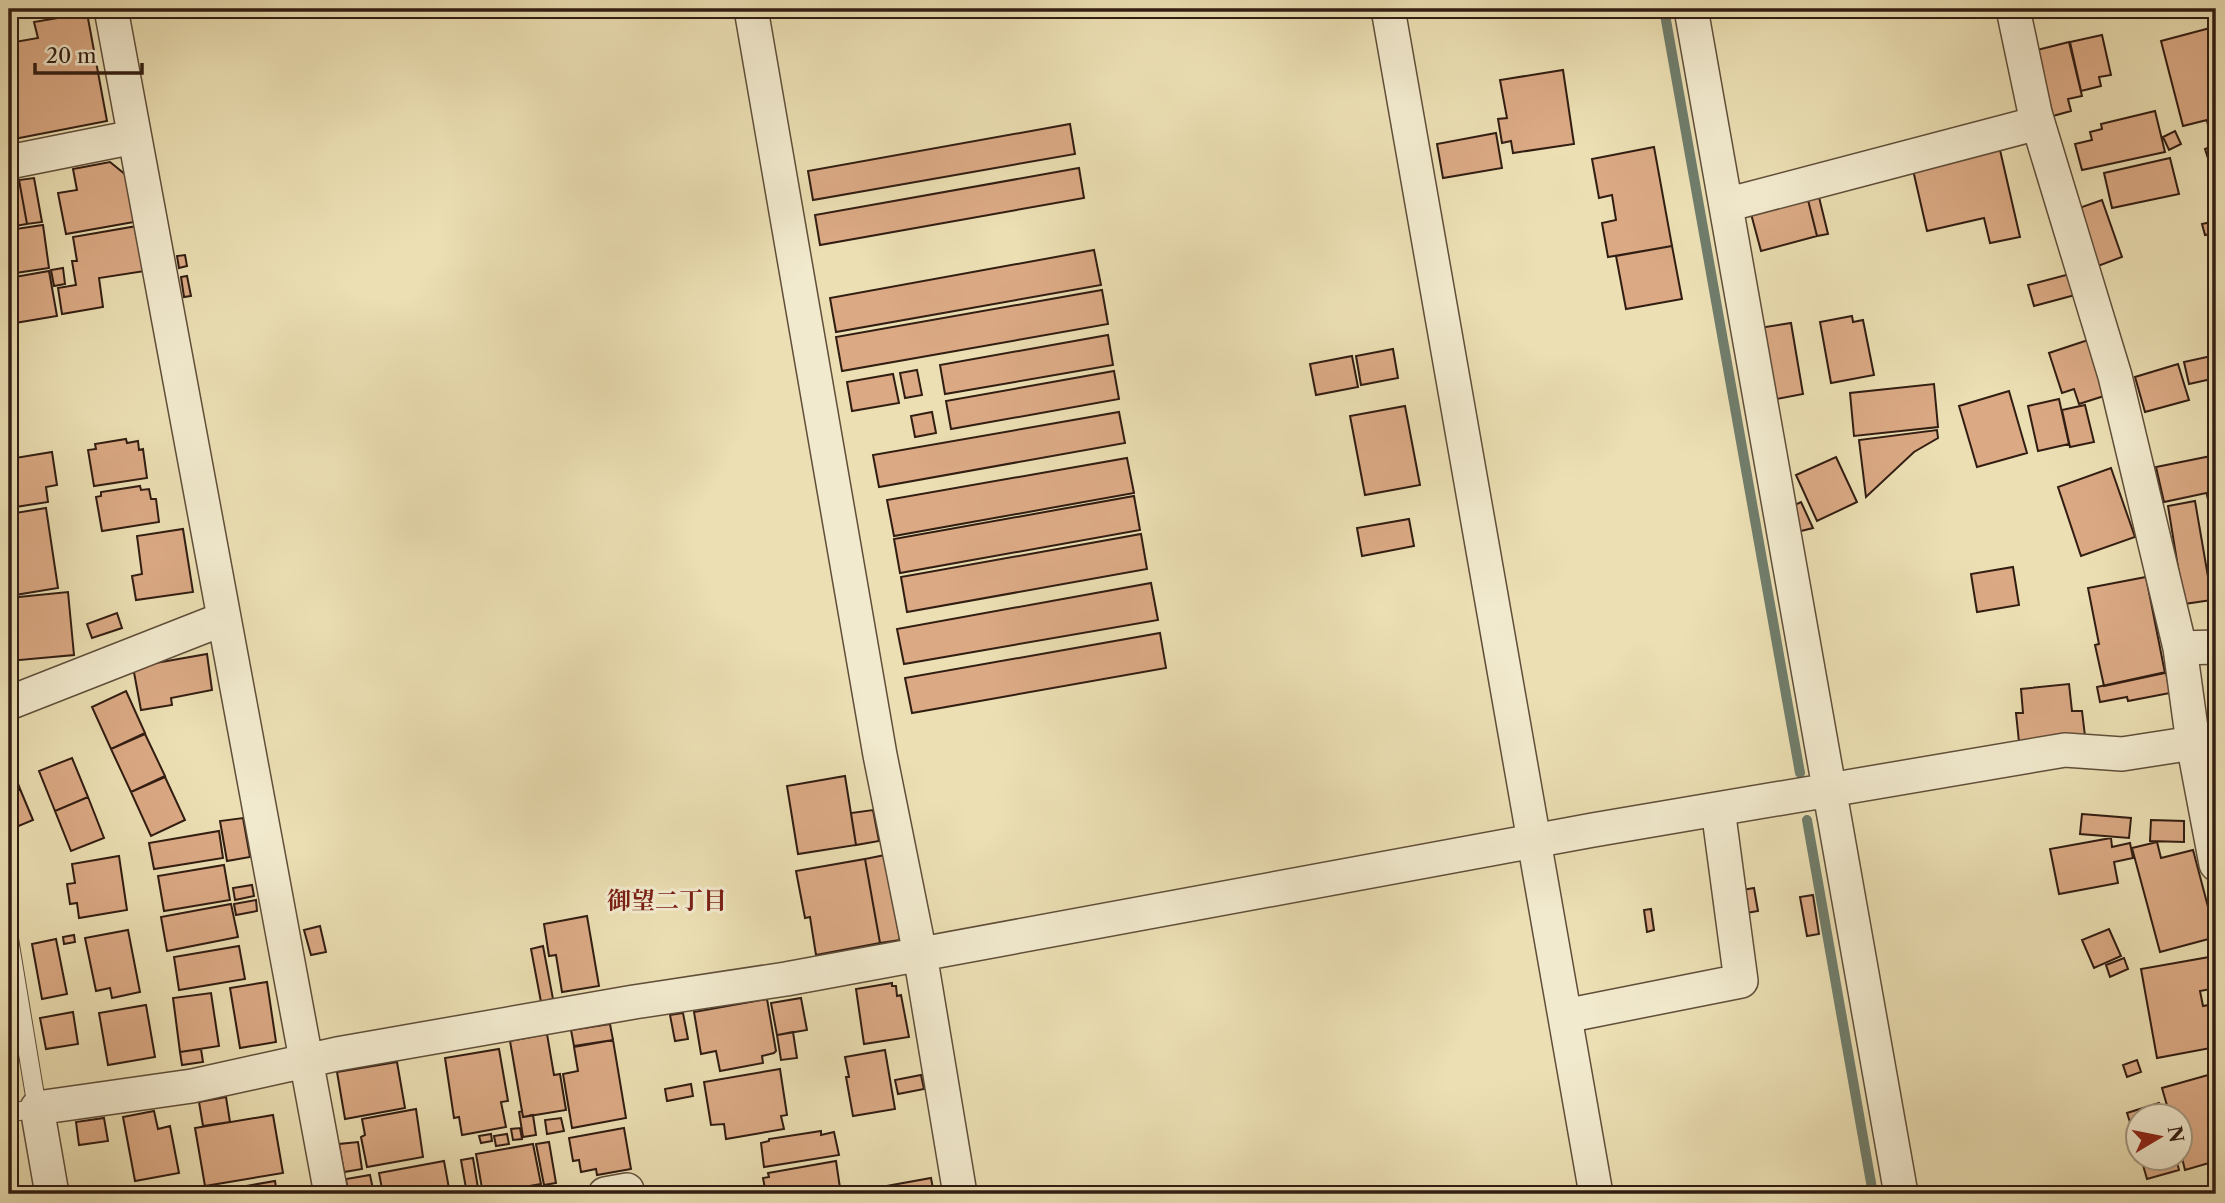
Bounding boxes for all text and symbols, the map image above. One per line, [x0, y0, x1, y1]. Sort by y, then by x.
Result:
scale bar [35, 32, 142, 76]
text: 20 m [46, 43, 97, 68]
district label: 御望二丁目 [607, 886, 727, 915]
north arrow [2124, 1102, 2194, 1172]
text: N [2162, 1124, 2188, 1144]

